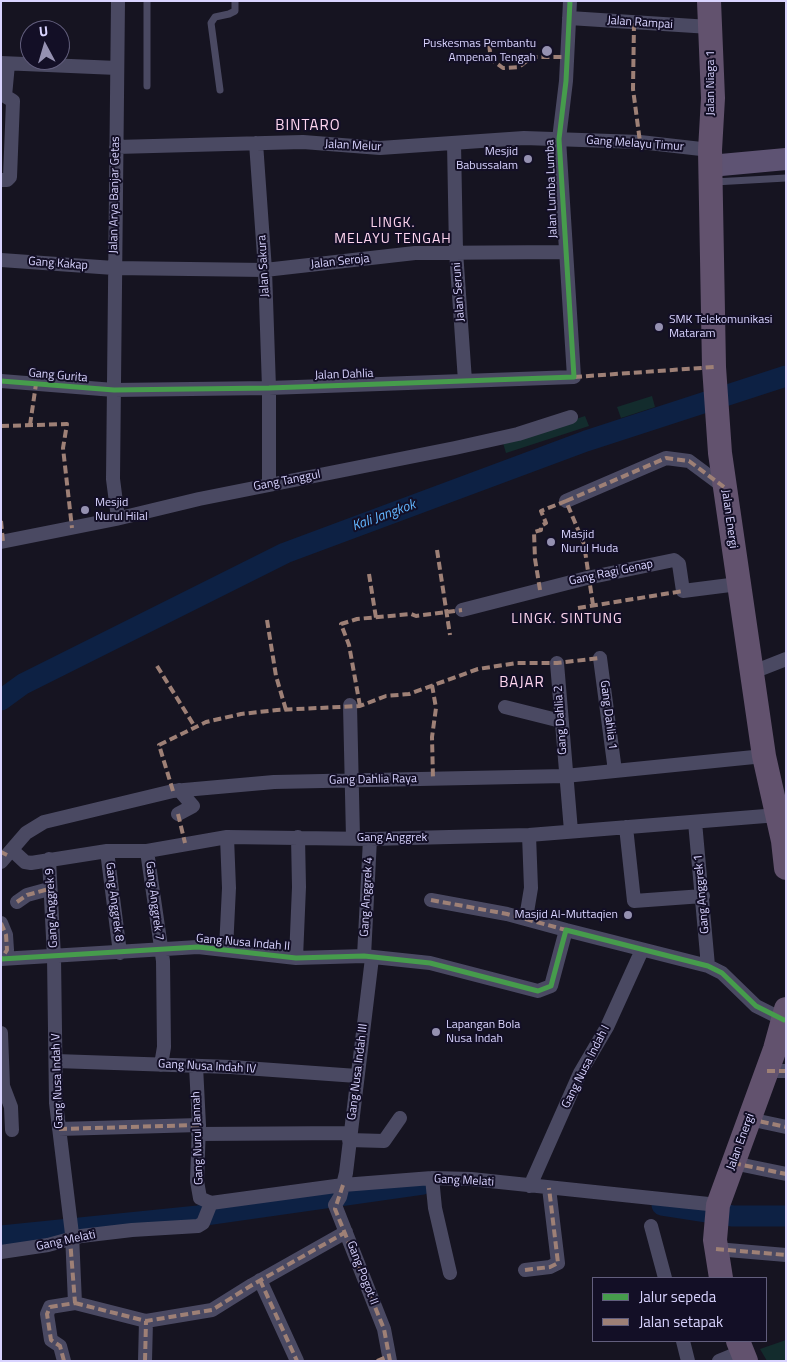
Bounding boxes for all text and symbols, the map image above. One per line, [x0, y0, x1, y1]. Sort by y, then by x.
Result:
street label: Jalan Rampai [607, 14, 673, 32]
north arrow [20, 20, 70, 70]
text: U [38, 20, 49, 42]
place label: Puskesmas Pembantu Ampenan Tengah [423, 37, 536, 65]
marker: Puskesmas Pembantu Ampenan Tengah [540, 44, 554, 58]
street label: Jalan Niaga 1 [704, 50, 718, 116]
district label: BINTARO [274, 117, 342, 135]
street label: Gang Melayu Timur [586, 133, 684, 155]
street label: Jalan Arya Banjar Getas [107, 136, 123, 254]
street label: Jalan Melur [324, 137, 382, 155]
street label: Jalan Lumba Lumba [543, 139, 561, 239]
place label: Mesjid Babussalam [456, 145, 518, 173]
marker: Mesjid Babussalam [522, 153, 534, 165]
district label: LINGK. MELAYU TENGAH [333, 216, 453, 248]
street label: Jalan Sakura [255, 235, 273, 297]
street label: Jalan Seroja [310, 252, 370, 272]
street label: Gang Kakap [28, 255, 88, 273]
street label: Jalan Seruni [450, 262, 468, 322]
place label: SMK Telekomunikasi Mataram [669, 313, 772, 341]
marker: SMK Telekomunikasi Mataram [653, 321, 665, 333]
street label: Gang Gurita [28, 366, 88, 386]
street label: Jalan Dahlia [314, 367, 374, 383]
street label: Gang Tanggul [252, 467, 322, 495]
street label: Jalan Energi [718, 489, 740, 549]
place label: Mesjid Nurul Hilal [95, 496, 148, 524]
water label: Kali Jangkok [350, 497, 418, 535]
marker: Mesjid Nurul Hilal [79, 504, 91, 516]
place label: Masjid Nurul Huda [561, 528, 618, 556]
marker: Masjid Nurul Huda [545, 536, 557, 548]
street label: Gang Ragi Genap [568, 557, 654, 589]
district label: LINGK. SINTUNG [510, 612, 624, 628]
district label: BAJAR [499, 674, 545, 692]
street label: Gang Dahlia 1 [597, 680, 619, 750]
street label: Gang Dahlia 2 [551, 685, 571, 755]
street label: Gang Dahlia Raya [329, 772, 417, 788]
street label: Gang Anggrek [357, 831, 427, 845]
street label: Gang Anggrek 1 [691, 854, 713, 934]
street label: Gang Anggrek 4 [358, 857, 376, 937]
street label: Gang Anggrek 7 [142, 861, 166, 941]
street label: Gang Anggrek 8 [102, 862, 126, 942]
street label: Gang Anggrek 9 [43, 868, 61, 948]
place label: Masjid Al-Muttaqien [515, 908, 618, 922]
marker: Masjid Al-Muttaqien [622, 909, 634, 921]
street label: Gang Nusa Indah II [195, 932, 291, 954]
place label: Lapangan Bola Nusa Indah [446, 1018, 520, 1046]
street label: Gang Nusa Indah III [345, 1023, 371, 1121]
street label: Gang Nusa Indah I [559, 1023, 613, 1111]
marker: Lapangan Bola Nusa Indah [430, 1026, 442, 1038]
street label: Gang Nusa Indah V [49, 1033, 67, 1129]
street label: Gang Nusa Indah IV [158, 1057, 256, 1077]
street label: Gang Nurul Jannah [189, 1091, 207, 1185]
street label: Jalan Energi [724, 1112, 758, 1172]
street label: Gang Melati [433, 1172, 495, 1190]
street label: Gang Melati [35, 1228, 97, 1254]
street label: Gang Pogot II [343, 1239, 381, 1307]
legend [592, 1277, 767, 1342]
text: Jalur sepeda [639, 1285, 716, 1308]
text: Jalan setapak [639, 1310, 723, 1333]

